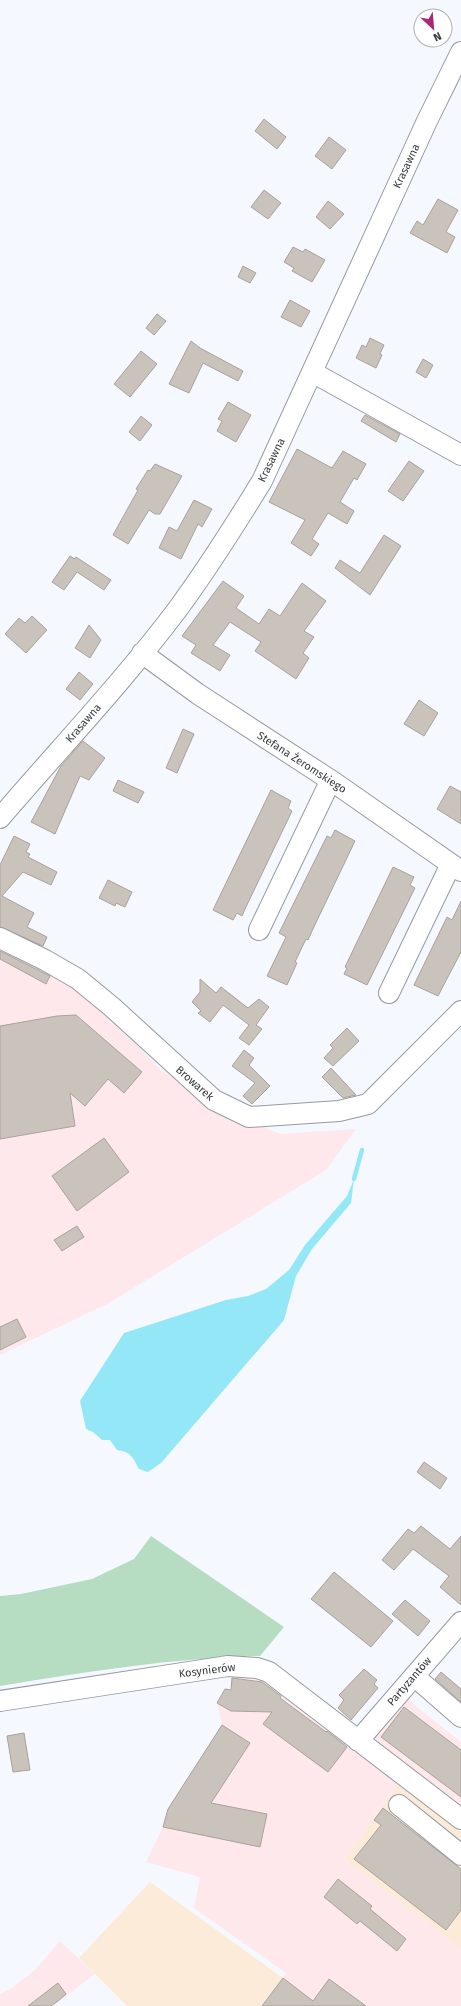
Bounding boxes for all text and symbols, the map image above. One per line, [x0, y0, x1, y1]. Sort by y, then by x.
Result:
north arrow [413, 8, 453, 48]
text: N [431, 29, 443, 44]
street label: Krasawna [391, 142, 422, 190]
street label: Krasawna [255, 436, 288, 484]
street label: Krasawna [63, 701, 104, 746]
street label: Stefana Żeromskiego [255, 728, 349, 796]
street label: Browarek [173, 1063, 217, 1104]
street label: Partyzantów [385, 1654, 434, 1708]
street label: Kosynierów [178, 1661, 236, 1680]

